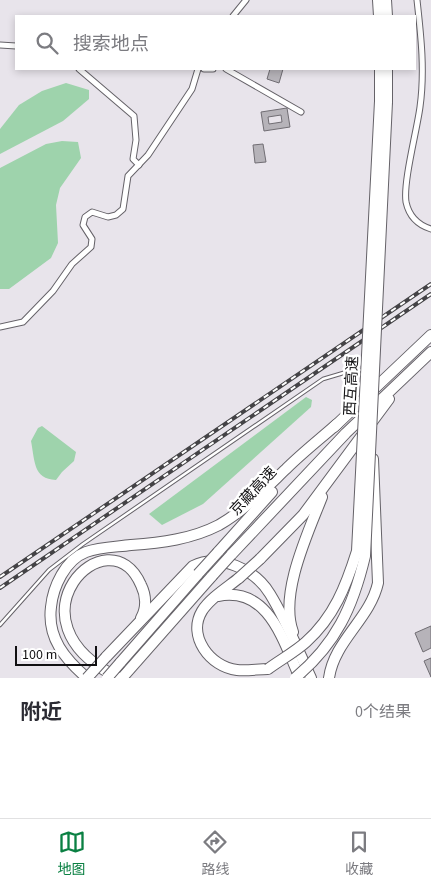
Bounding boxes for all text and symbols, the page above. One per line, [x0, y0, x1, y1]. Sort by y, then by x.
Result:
search box [15, 15, 416, 70]
icon: search [33, 29, 61, 57]
text: 搜索地点 [73, 31, 149, 58]
street label: 西互高速 [339, 356, 364, 417]
street label: 京藏高速 [225, 462, 282, 520]
scale bar [15, 643, 98, 666]
text: 100 m [22, 645, 57, 665]
text: 附近 [20, 697, 62, 727]
text: 0个结果 [355, 701, 411, 723]
tab: 地图 [58, 828, 86, 880]
tab: 路线 [201, 828, 229, 880]
tab: 收藏 [345, 828, 373, 880]

